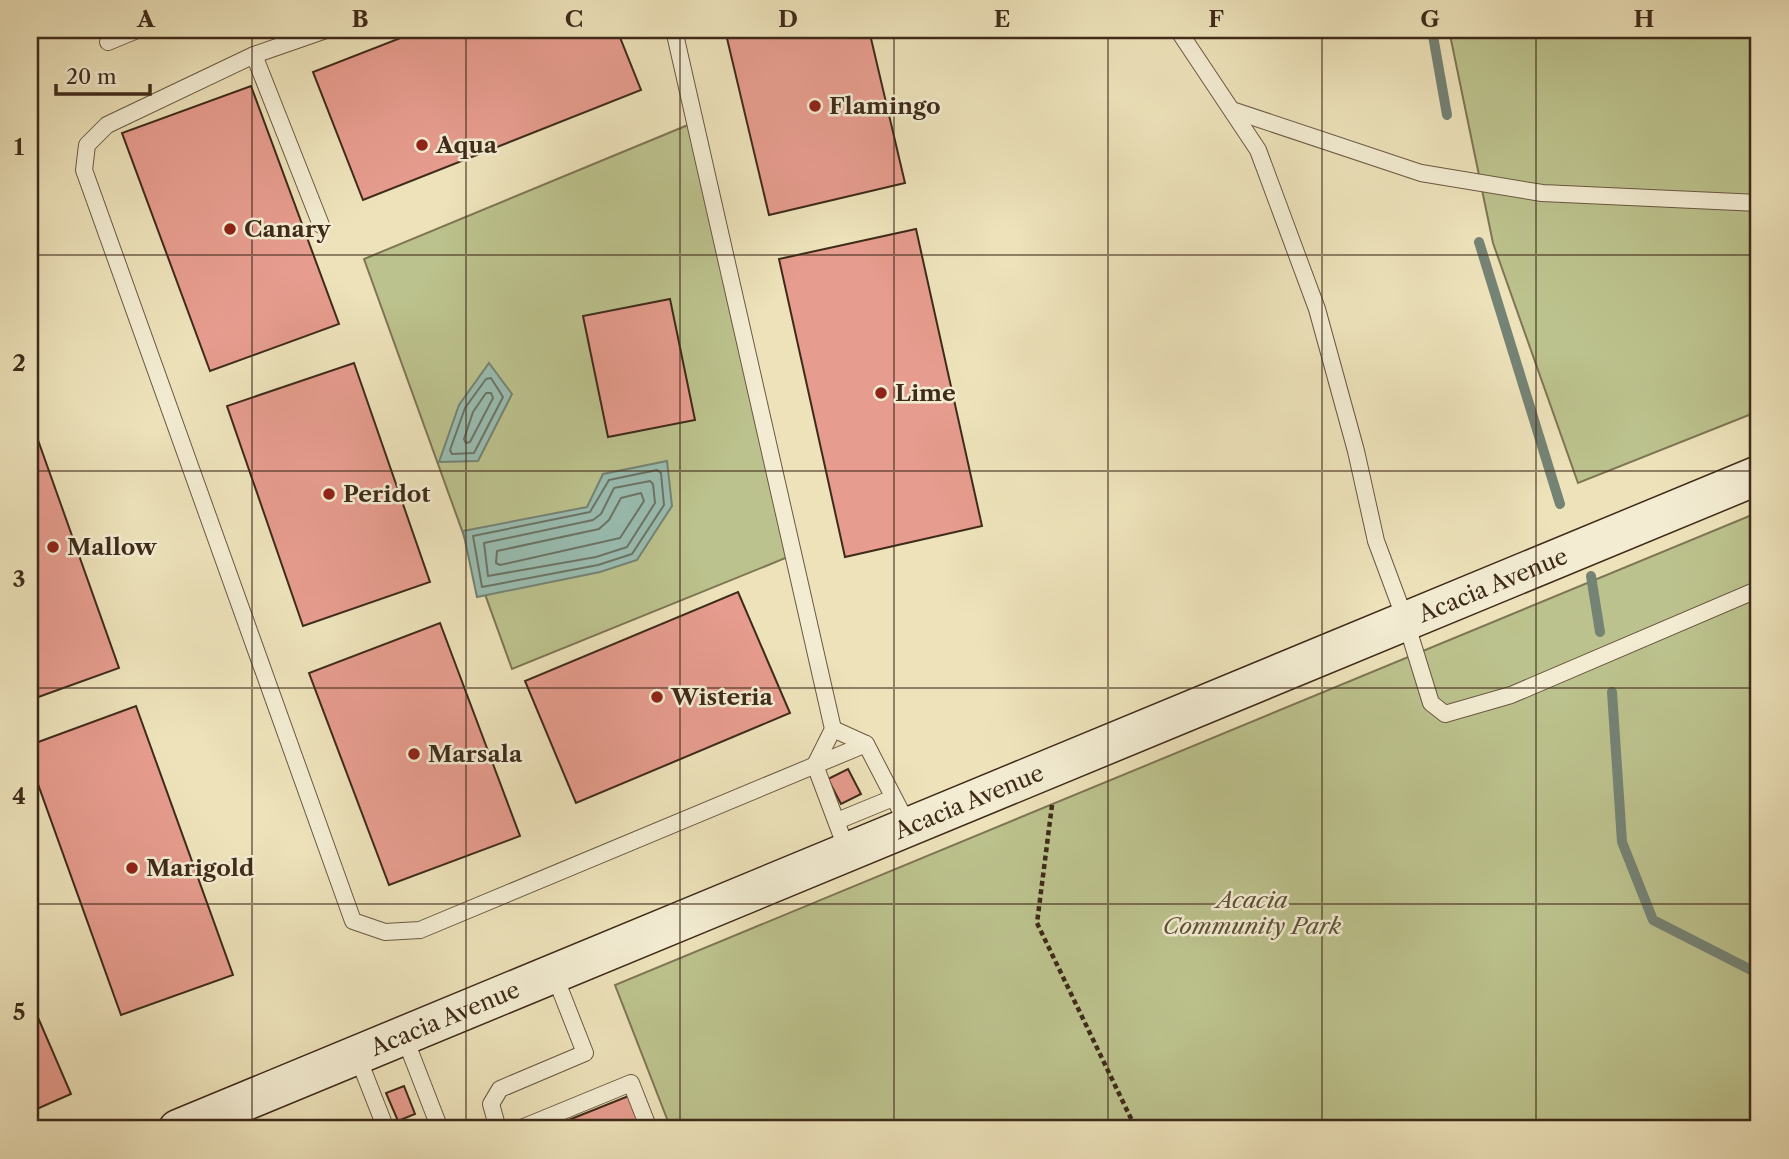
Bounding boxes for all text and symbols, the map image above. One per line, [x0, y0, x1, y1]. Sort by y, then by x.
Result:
text: A [136, 5, 156, 33]
text: B [351, 5, 369, 33]
text: C [565, 5, 583, 33]
text: D [778, 5, 798, 33]
text: E [994, 5, 1010, 33]
text: F [1208, 5, 1224, 33]
text: G [1420, 5, 1440, 33]
text: H [1634, 5, 1655, 33]
scale bar [56, 52, 150, 96]
text: 20 m [66, 64, 117, 89]
place label: Flamingo [829, 92, 941, 120]
marker: Flamingo [807, 98, 823, 114]
place label: Aqua [435, 131, 498, 159]
text: 1 [14, 133, 25, 161]
marker: Aqua [414, 137, 430, 153]
place label: Canary [244, 215, 331, 243]
marker: Canary [222, 221, 238, 237]
text: 2 [12, 349, 26, 377]
place label: Lime [895, 379, 956, 407]
marker: Lime [873, 385, 889, 401]
place label: Peridot [343, 480, 431, 508]
marker: Peridot [321, 486, 337, 502]
place label: Mallow [67, 533, 158, 561]
marker: Mallow [45, 539, 61, 555]
street label: Acacia Avenue [1413, 542, 1572, 629]
text: 3 [13, 565, 26, 593]
place label: Wisteria [670, 683, 774, 711]
marker: Wisteria [649, 689, 665, 705]
place label: Marsala [428, 740, 523, 768]
marker: Marsala [406, 746, 422, 762]
street label: Acacia Avenue [889, 758, 1048, 845]
text: 4 [12, 782, 26, 810]
place label: Marigold [146, 854, 255, 882]
marker: Marigold [124, 860, 140, 876]
park label: Acacia Community Park [1163, 886, 1341, 940]
street label: Acacia Avenue [365, 975, 524, 1062]
text: 5 [13, 998, 25, 1026]

